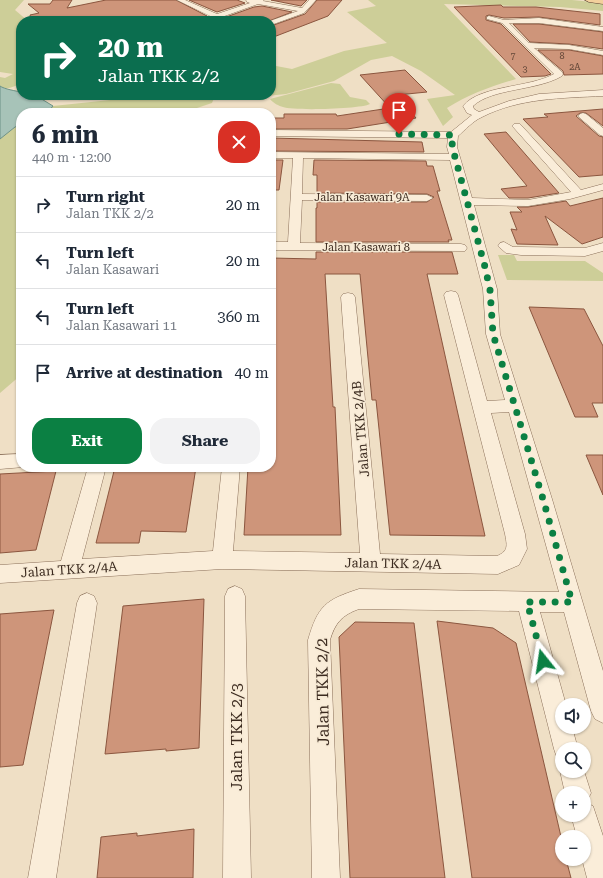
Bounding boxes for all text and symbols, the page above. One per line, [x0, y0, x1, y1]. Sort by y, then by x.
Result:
text: 20 m [98, 31, 163, 64]
icon: right [32, 32, 84, 84]
house number: 7 [510, 51, 516, 61]
house number: 8 [559, 51, 565, 61]
house number: 2A [569, 62, 581, 72]
house number: 3 [522, 64, 528, 74]
text: Jalan TKK 2/2 [98, 65, 219, 86]
pin [382, 93, 416, 134]
icon: arrive [388, 99, 410, 121]
text: 6 min [32, 121, 99, 149]
button: close [218, 121, 260, 163]
text: 440 m · 12:00 [32, 150, 111, 165]
text: Turn right [66, 188, 145, 206]
street label: Jalan Kasawari 9A [314, 191, 410, 204]
icon: right [32, 194, 54, 216]
text: 20 m [226, 196, 260, 214]
text: Jalan TKK 2/2 [66, 206, 154, 221]
street label: Jalan Kasawari 8 [322, 241, 410, 254]
text: Turn left [66, 244, 134, 262]
icon: left [32, 250, 54, 272]
text: 20 m [226, 252, 260, 270]
text: Jalan Kasawari [66, 262, 159, 277]
text: Turn left [66, 300, 134, 318]
icon: left [32, 306, 54, 328]
text: 360 m [217, 308, 260, 326]
text: Jalan Kasawari 11 [66, 318, 177, 333]
icon: arrive [32, 362, 54, 384]
text: Arrive at destination [66, 364, 222, 382]
text: 40 m [234, 364, 269, 382]
street label: Jalan TKK 2/4B [349, 380, 372, 478]
button: Exit [32, 418, 142, 464]
button: Share [150, 418, 260, 464]
street label: Jalan TKK 2/4A [344, 555, 442, 572]
street label: Jalan TKK 2/4A [20, 559, 118, 580]
street label: Jalan TKK 2/2 [312, 638, 333, 746]
position arrow [522, 640, 564, 682]
street label: Jalan TKK 2/3 [227, 683, 246, 791]
map controls [555, 698, 591, 866]
button: sound [555, 698, 591, 734]
button: search [555, 742, 591, 778]
button: + [555, 786, 591, 822]
button: − [555, 830, 591, 866]

